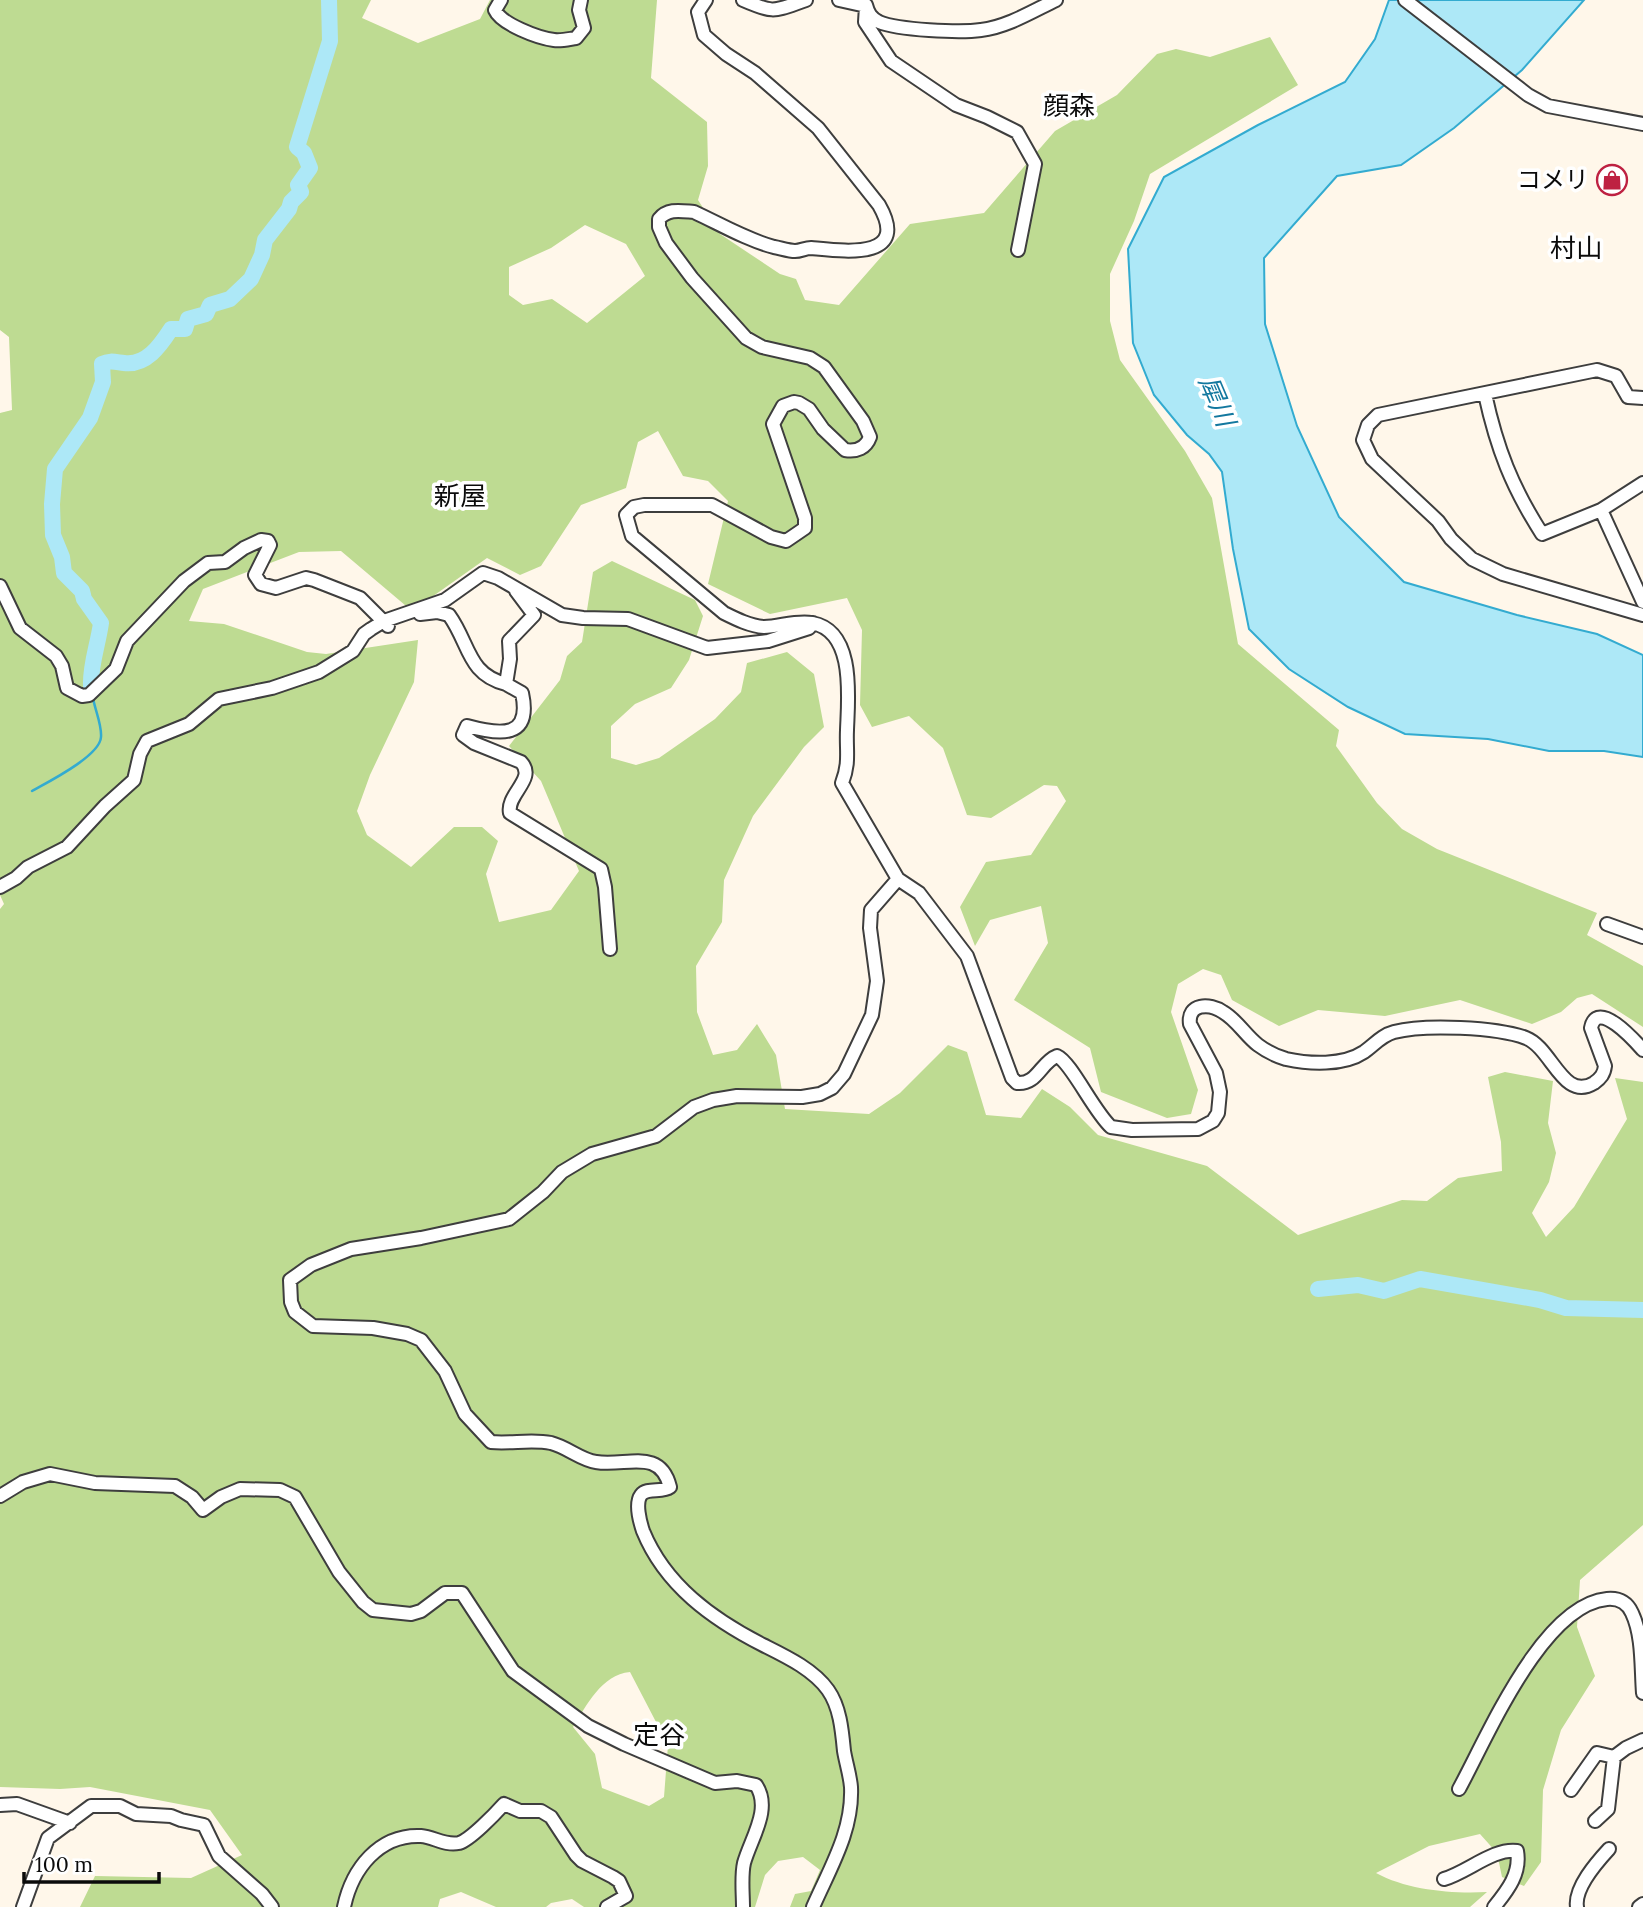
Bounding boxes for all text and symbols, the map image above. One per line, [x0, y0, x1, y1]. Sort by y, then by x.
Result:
district label: 顔森 [1043, 89, 1095, 122]
shop icon: コメリ [1595, 163, 1629, 197]
place label: コメリ [1517, 164, 1589, 195]
district label: 村山 [1550, 231, 1602, 264]
water label: 犀川 [1192, 370, 1244, 434]
district label: 新屋 [434, 479, 486, 512]
district label: 定谷 [633, 1718, 685, 1751]
scale bar [24, 1840, 159, 1884]
text: 100 m [35, 1851, 93, 1878]

